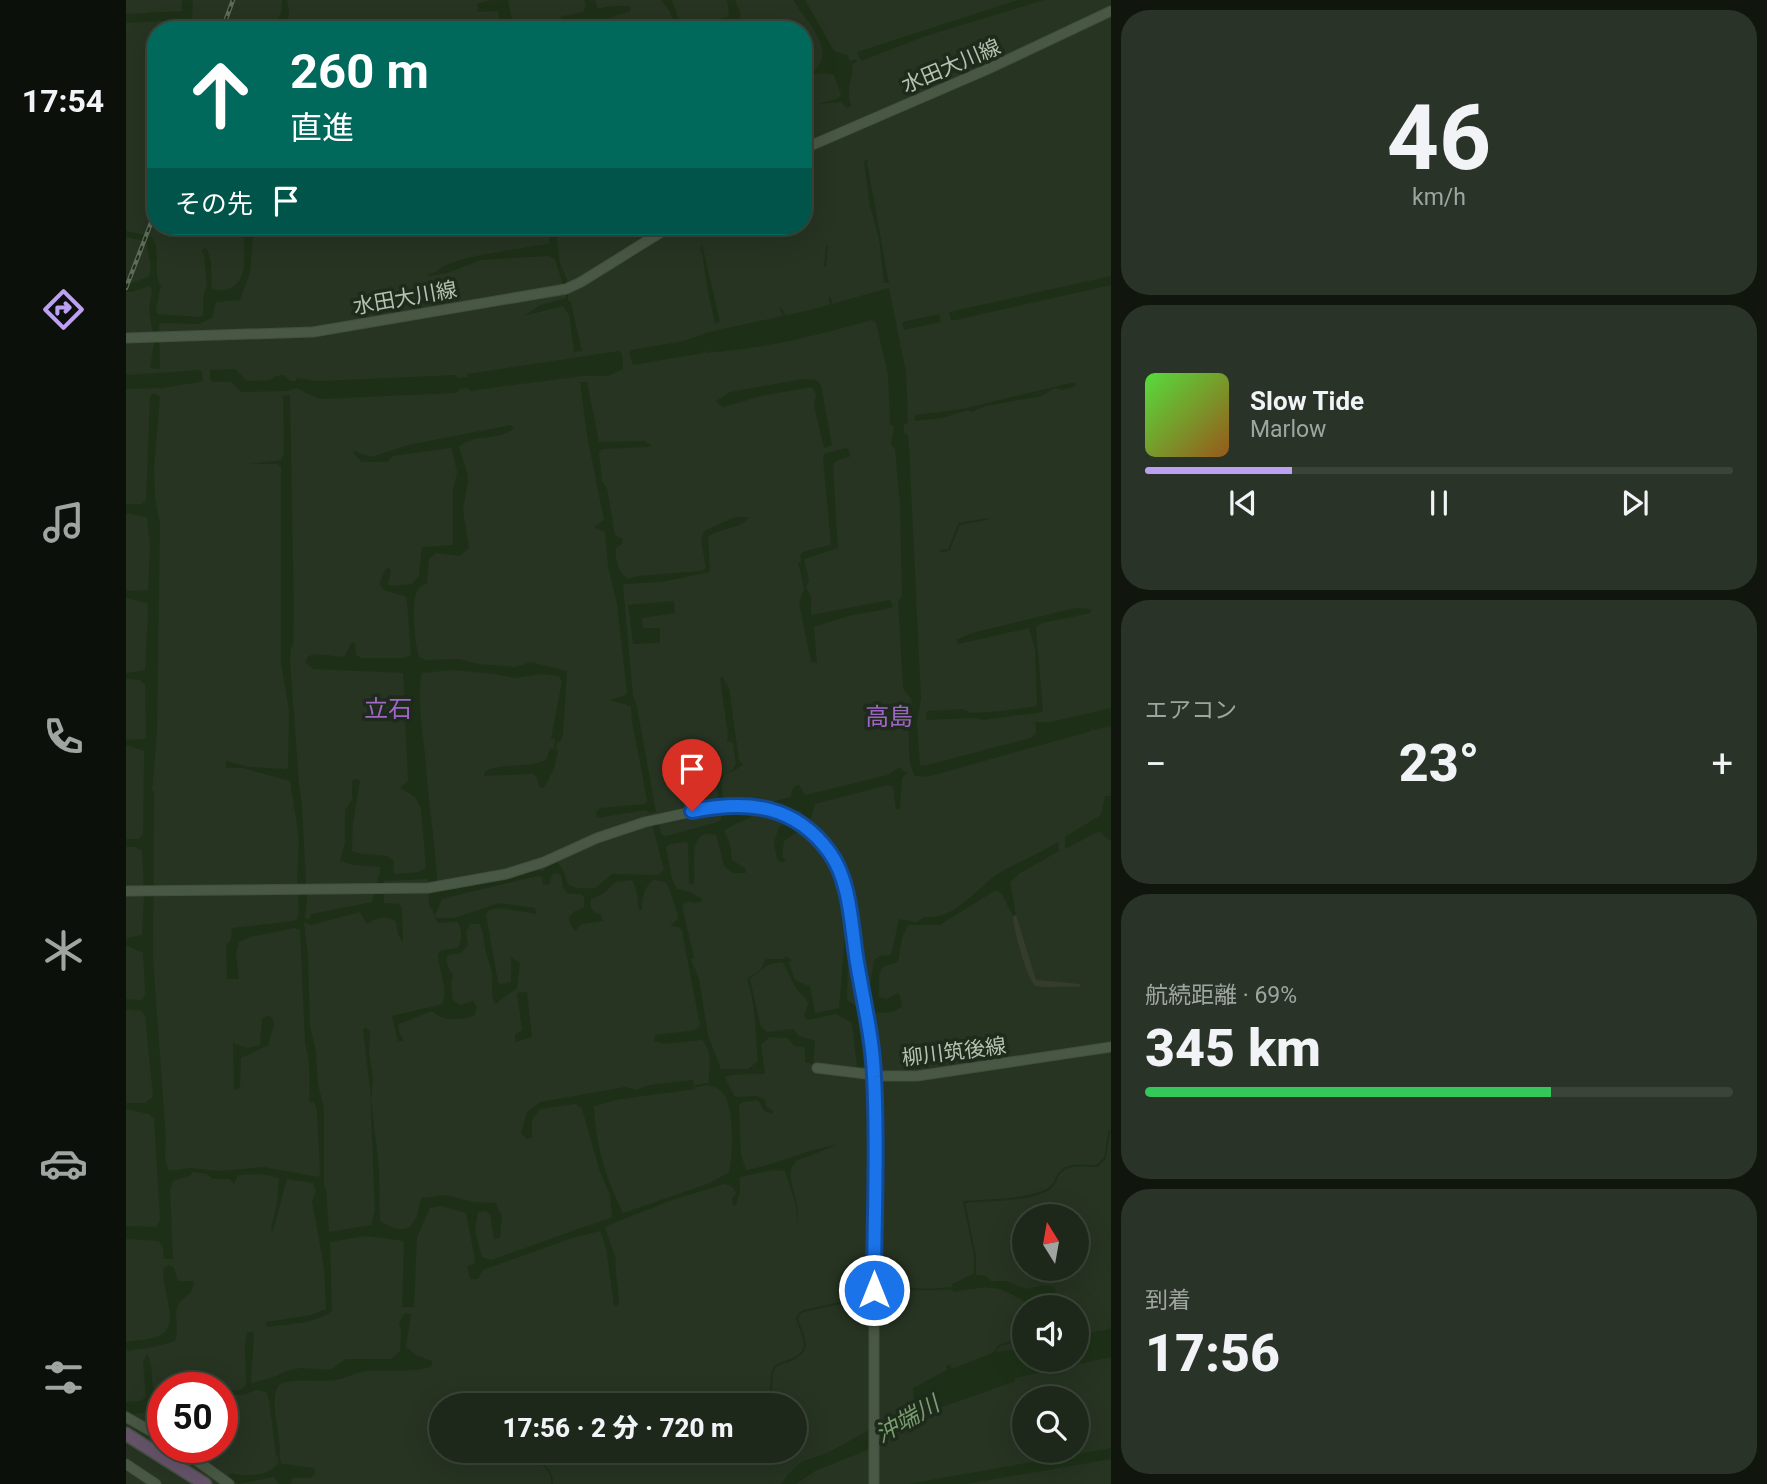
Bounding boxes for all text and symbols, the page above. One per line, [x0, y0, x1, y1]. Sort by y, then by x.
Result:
street label: 水田大川線 [898, 34, 1004, 98]
text: 260 m [290, 43, 429, 100]
icon: ahead [175, 49, 266, 140]
text: 17:54 [22, 82, 104, 120]
text: 46 [1387, 85, 1491, 191]
text: 直進 [290, 109, 354, 147]
icon: arrive [267, 182, 305, 220]
text: km/h [1412, 184, 1466, 211]
text: その先 [175, 189, 253, 219]
street label: 水田大川線 [351, 277, 459, 319]
icon: directions [39, 285, 88, 334]
text: Slow Tide [1250, 386, 1364, 416]
text: Marlow [1250, 416, 1326, 443]
icon: previous [1224, 484, 1262, 522]
icon: pause [1420, 484, 1458, 522]
icon: next [1616, 484, 1654, 522]
icon: music [39, 498, 88, 547]
district label: 立石 [364, 695, 412, 723]
text: エアコン [1145, 697, 1237, 724]
district label: 高島 [865, 703, 913, 731]
icon: phone [39, 712, 88, 761]
text: 23° [1399, 733, 1479, 794]
pin [662, 739, 722, 811]
text: − [1145, 742, 1167, 786]
text: + [1711, 742, 1733, 786]
icon: arrive [673, 750, 711, 788]
icon: climate [39, 926, 88, 975]
text: 航続距離 · 69% [1145, 982, 1297, 1009]
text: 345 km [1145, 1018, 1321, 1079]
street label: 柳川筑後線 [900, 1034, 1008, 1070]
icon: car [39, 1139, 88, 1188]
north arrow [1012, 1204, 1088, 1281]
map controls [1012, 1204, 1089, 1463]
position arrow [837, 1253, 911, 1327]
text: 到着 [1145, 1287, 1191, 1314]
button: sound [1012, 1295, 1089, 1372]
text: 17:56 [1145, 1323, 1280, 1384]
icon: filters [39, 1353, 88, 1402]
speed limit sign: 50 [147, 1372, 238, 1463]
button: search [1012, 1386, 1089, 1463]
water label: 沖端川 [871, 1389, 946, 1448]
text: 17:56 · 2 分 · 720 m [502, 1413, 734, 1443]

